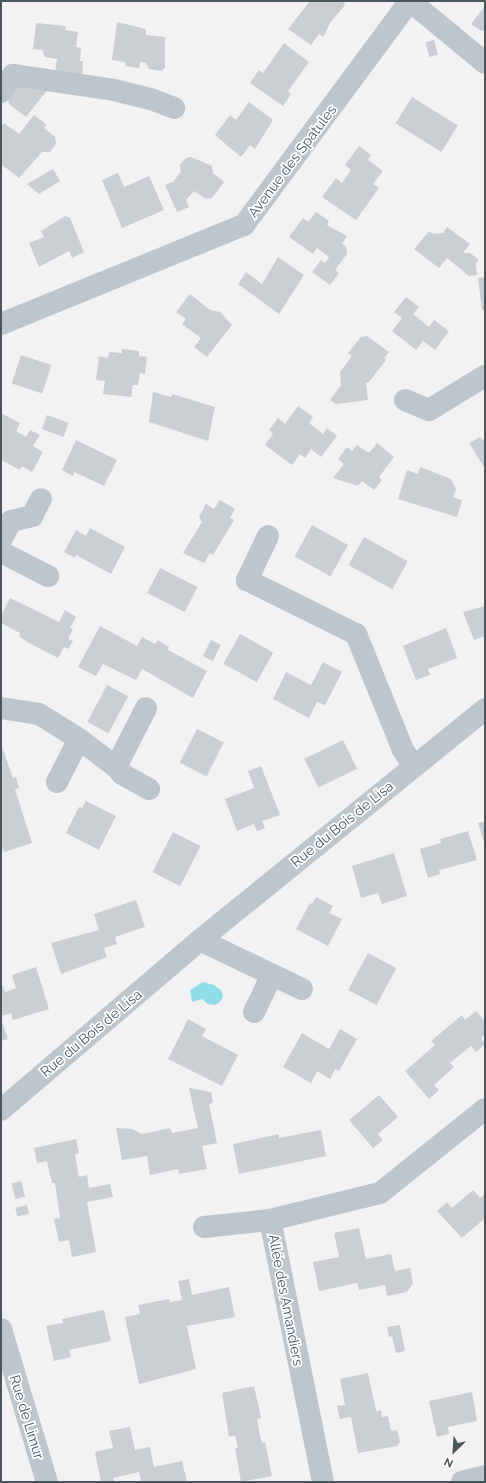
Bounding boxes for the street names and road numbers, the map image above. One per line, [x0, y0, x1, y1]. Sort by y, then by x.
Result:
street label: Avenue des Spatules [244, 101, 340, 221]
street label: Rue du Bois de Lisa [287, 778, 397, 870]
street label: Rue du Bois de Lisa [37, 986, 145, 1080]
street label: Allée des Amandiers [265, 1233, 307, 1367]
street label: Rue de Limur [6, 1373, 48, 1461]

